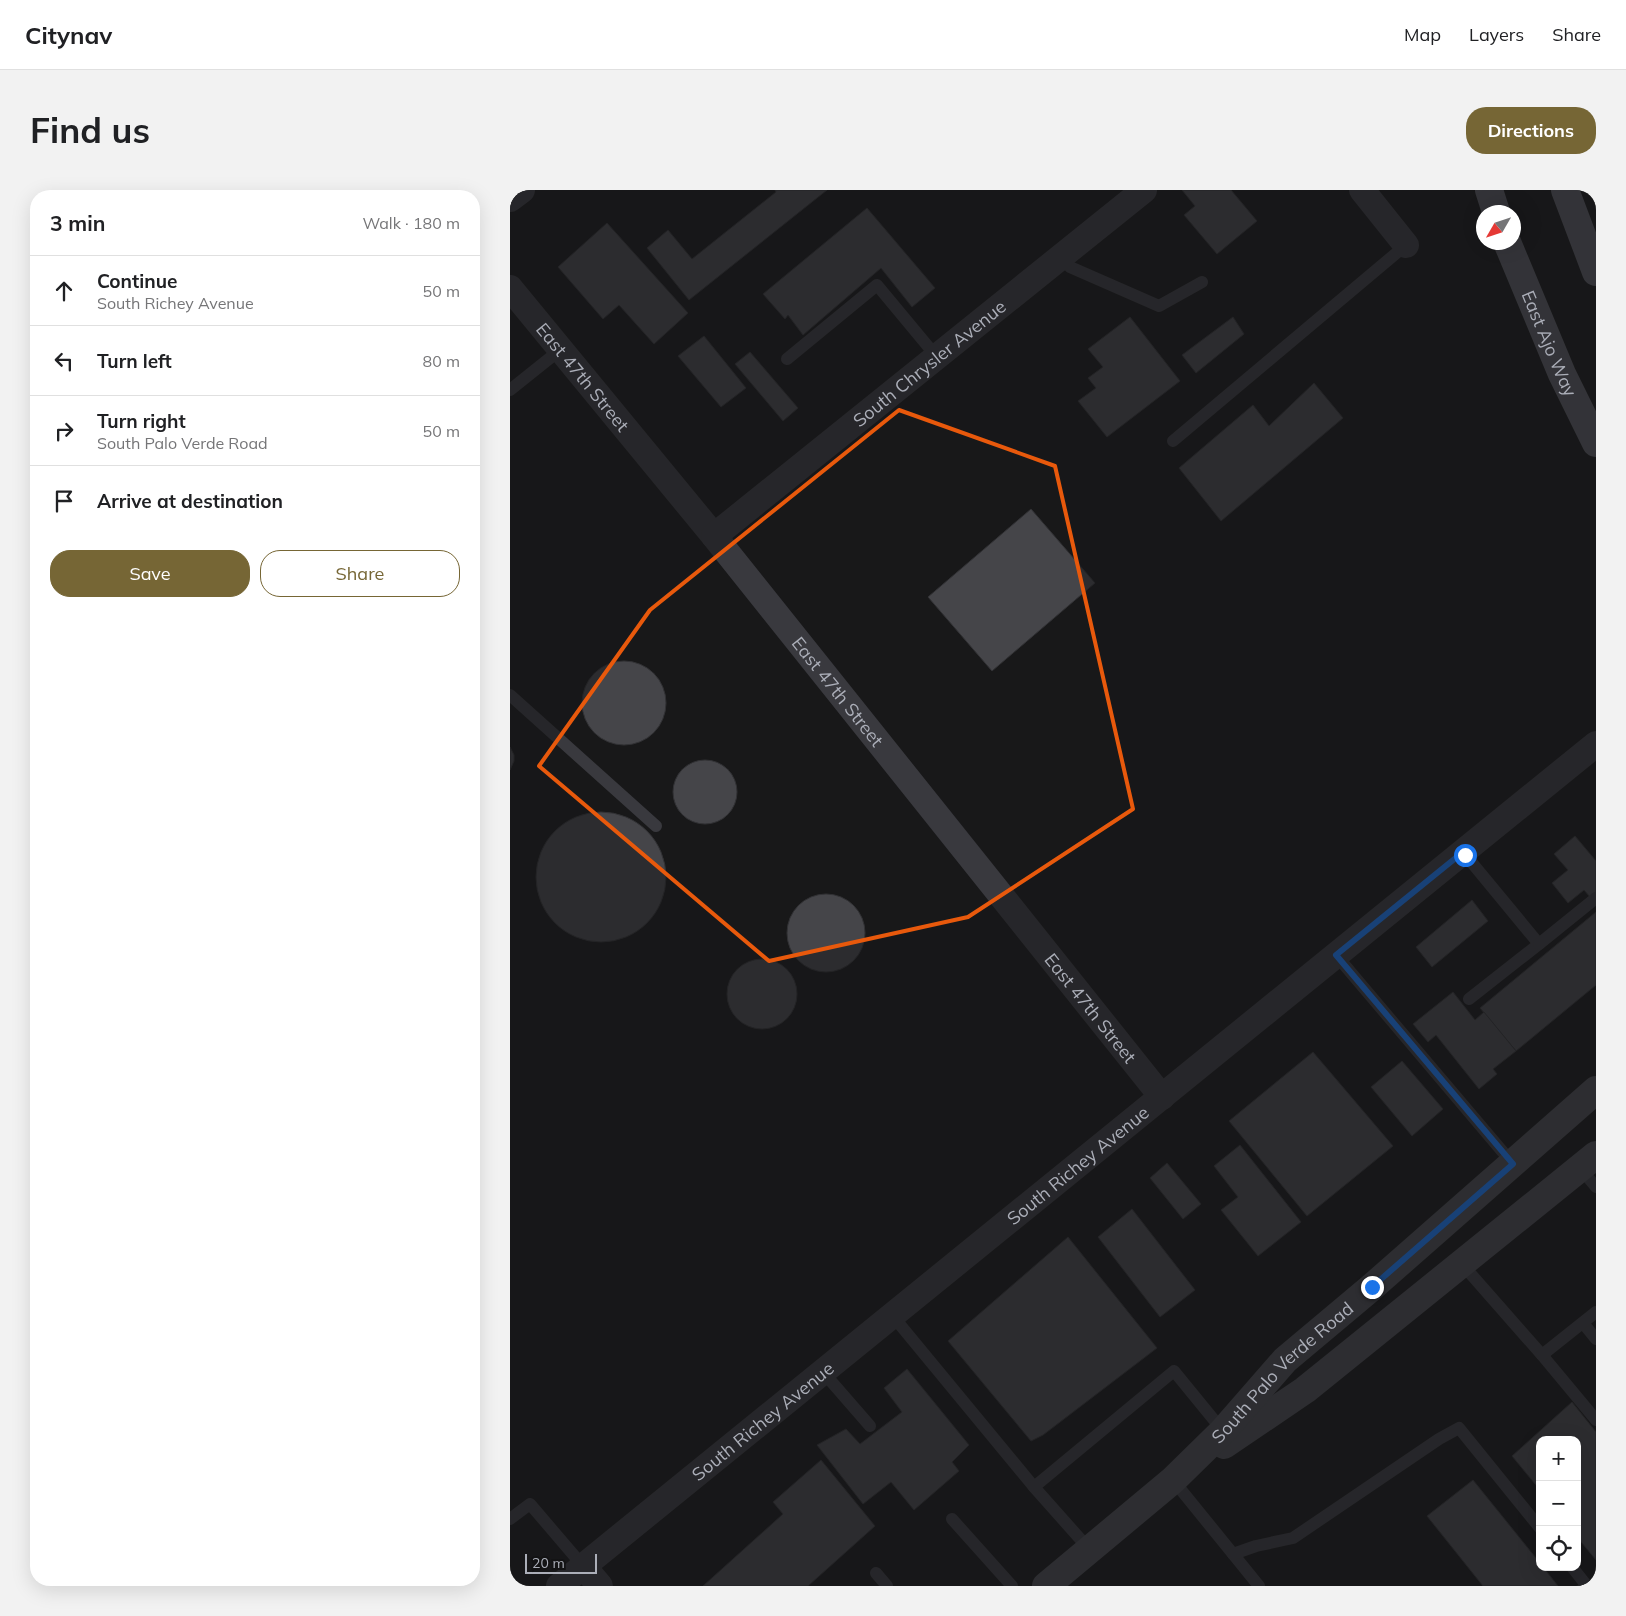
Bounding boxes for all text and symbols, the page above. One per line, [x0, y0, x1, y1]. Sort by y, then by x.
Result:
text: Citynav [25, 20, 112, 50]
text: Map [1404, 23, 1441, 46]
text: Layers [1469, 23, 1524, 46]
text: Share [1552, 23, 1601, 46]
button: Directions [1466, 107, 1596, 154]
text: Find us [30, 108, 150, 152]
north arrow [1476, 205, 1521, 250]
text: 3 min [50, 210, 105, 236]
text: Walk · 180 m [362, 213, 460, 233]
text: Continue [97, 269, 177, 293]
icon: ahead [50, 277, 78, 305]
text: 50 m [423, 281, 460, 301]
street label: East Ajo Way [1517, 287, 1583, 401]
text: South Richey Avenue [97, 293, 254, 313]
street label: South Chrysler Avenue [848, 295, 1010, 431]
street label: East 47th Street [532, 318, 635, 436]
icon: left [50, 347, 78, 375]
text: Turn left [97, 349, 172, 373]
text: 80 m [423, 351, 460, 371]
text: Turn right [97, 409, 186, 433]
icon: right [50, 417, 78, 445]
text: 50 m [423, 421, 460, 441]
text: South Palo Verde Road [97, 433, 268, 453]
icon: arrive [50, 487, 78, 515]
text: Arrive at destination [97, 489, 283, 513]
button: Save [50, 550, 250, 597]
button: Share [260, 550, 460, 597]
street label: East 47th Street [787, 632, 889, 751]
route start [1454, 844, 1477, 867]
street label: East 47th Street [1040, 948, 1142, 1067]
street label: South Richey Avenue [1002, 1100, 1153, 1229]
route end [1361, 1276, 1384, 1299]
street label: South Palo Verde Road [1206, 1296, 1358, 1448]
street label: South Richey Avenue [687, 1356, 838, 1485]
map controls [1536, 1436, 1581, 1571]
button: + [1536, 1436, 1581, 1481]
button: − [1536, 1481, 1581, 1526]
button: locate [1536, 1526, 1581, 1571]
scale bar [525, 1551, 598, 1574]
text: 20 m [532, 1554, 565, 1572]

